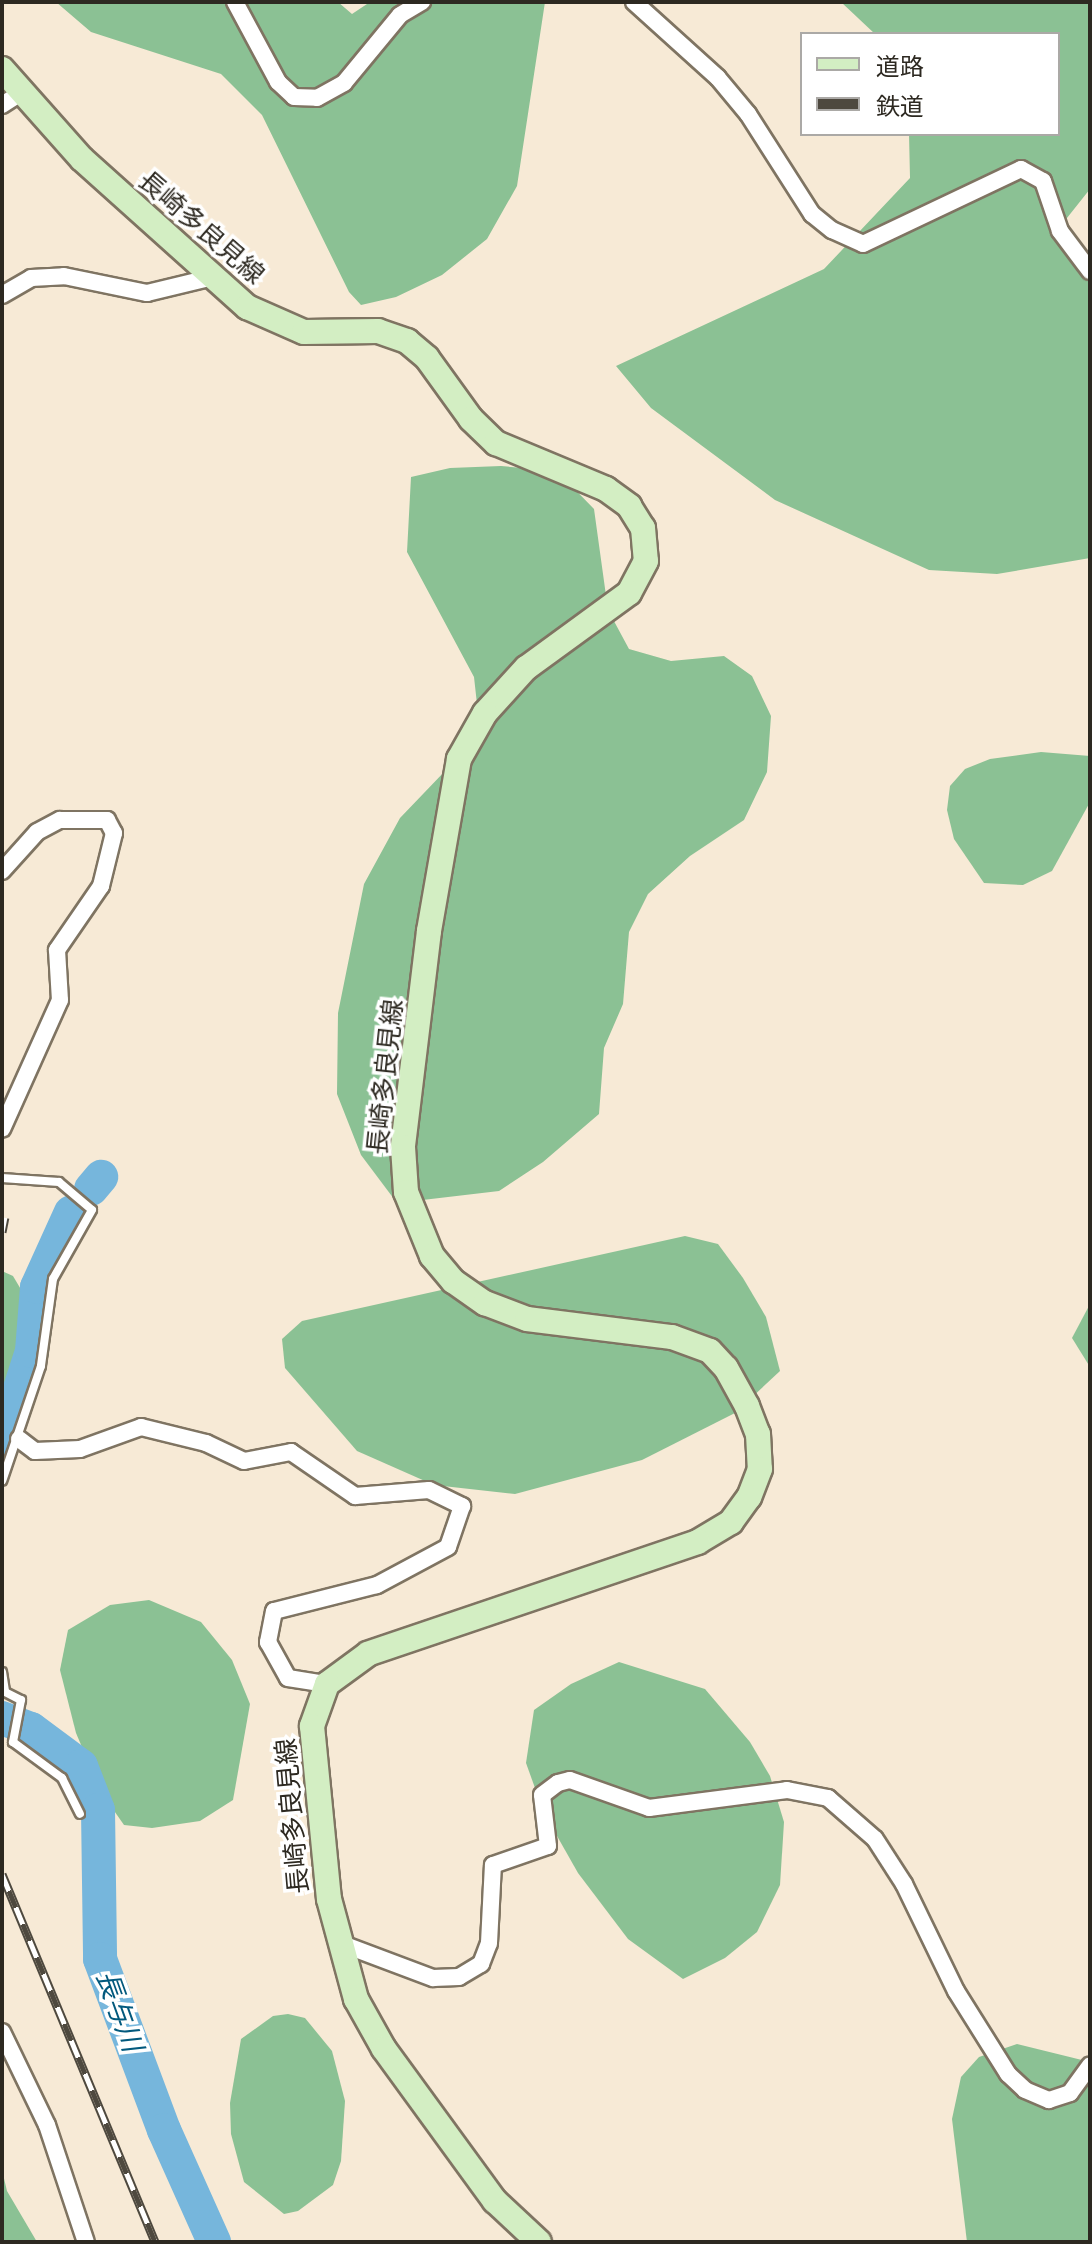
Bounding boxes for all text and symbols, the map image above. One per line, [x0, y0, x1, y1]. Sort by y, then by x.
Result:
legend [800, 32, 1060, 136]
text: 道路 [876, 53, 924, 80]
text: 鉄道 [876, 93, 924, 120]
street label: 長崎多良見線 [132, 165, 270, 291]
street label: 長崎多良見線 [362, 998, 410, 1156]
street label: 長崎多良見線 [271, 1737, 315, 1895]
water label: 長与川 [89, 1966, 149, 2056]

